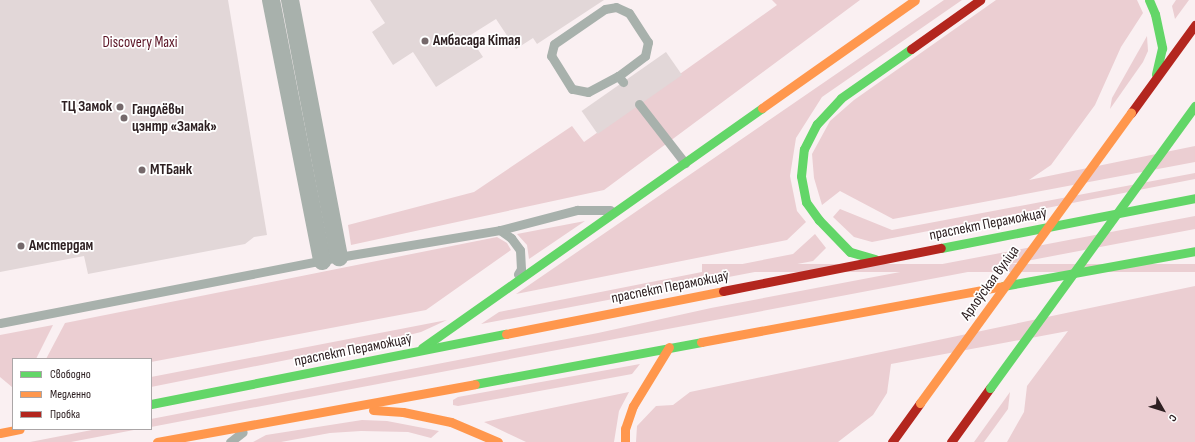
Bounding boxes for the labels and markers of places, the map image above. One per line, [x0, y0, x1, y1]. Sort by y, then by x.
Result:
place label: Амбасада Кітая [433, 32, 521, 50]
marker: Амбасада Кітая [420, 36, 430, 46]
place label: ТЦ Замок [61, 98, 112, 116]
place label: Гандлёвы цэнтр «Замак» [132, 100, 217, 135]
marker: ТЦ Замок [115, 102, 125, 112]
marker: Гандлёвы цэнтр «Замак» [119, 113, 129, 123]
place label: МТБанк [150, 161, 192, 179]
marker: МТБанк [137, 165, 147, 175]
place label: Амстердам [29, 237, 93, 255]
marker: Амстердам [16, 241, 26, 251]

